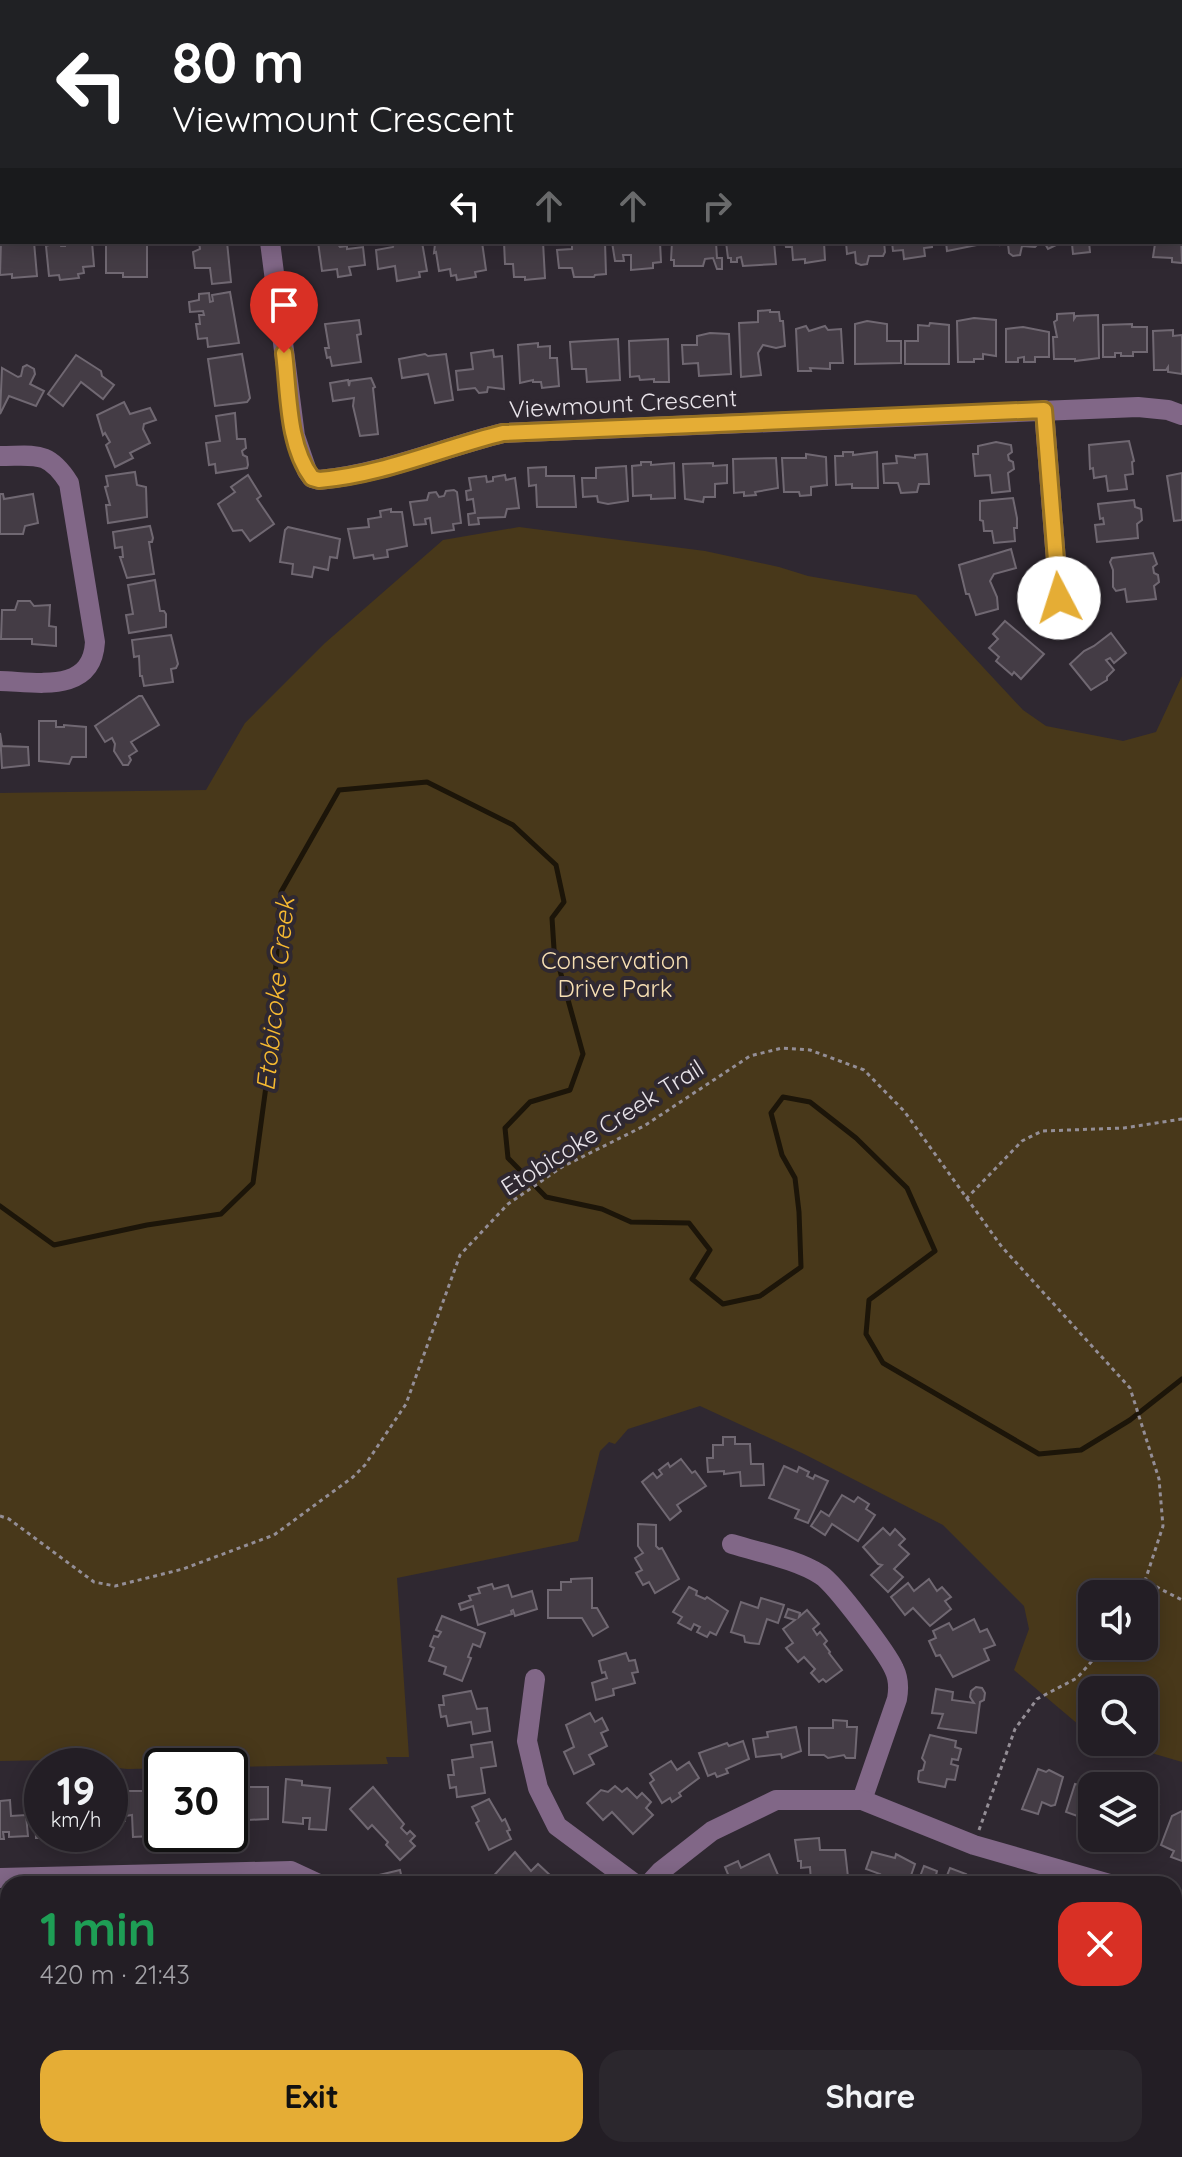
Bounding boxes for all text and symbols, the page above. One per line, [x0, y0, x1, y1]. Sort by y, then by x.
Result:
text: 80 m [172, 27, 304, 97]
icon: left [40, 32, 144, 136]
text: Viewmount Crescent [172, 96, 515, 141]
icon: left [443, 184, 487, 228]
icon: ahead [527, 184, 571, 228]
icon: ahead [611, 184, 655, 228]
icon: right [695, 184, 739, 228]
pin [250, 271, 318, 353]
icon: arrive [262, 283, 306, 327]
street label: Viewmount Crescent [508, 382, 738, 424]
position arrow [1017, 556, 1101, 640]
water label: Etobicoke Creek [248, 893, 302, 1092]
park label: Conservation Drive Park [541, 945, 689, 1003]
street label: Etobicoke Creek Trail [495, 1052, 709, 1202]
map controls [1078, 1580, 1158, 1852]
button: sound [1078, 1580, 1158, 1660]
button: search [1078, 1676, 1158, 1756]
speed limit sign: 30 [144, 1748, 248, 1852]
text: 19 [57, 1765, 95, 1815]
button: layers [1078, 1772, 1158, 1852]
text: km/h [51, 1807, 101, 1832]
text: 1 min [40, 1898, 156, 1958]
button: close [1058, 1902, 1142, 1986]
text: 420 m · 21:43 [40, 1958, 190, 1991]
button: Exit [40, 2050, 583, 2142]
button: Share [599, 2050, 1142, 2142]

